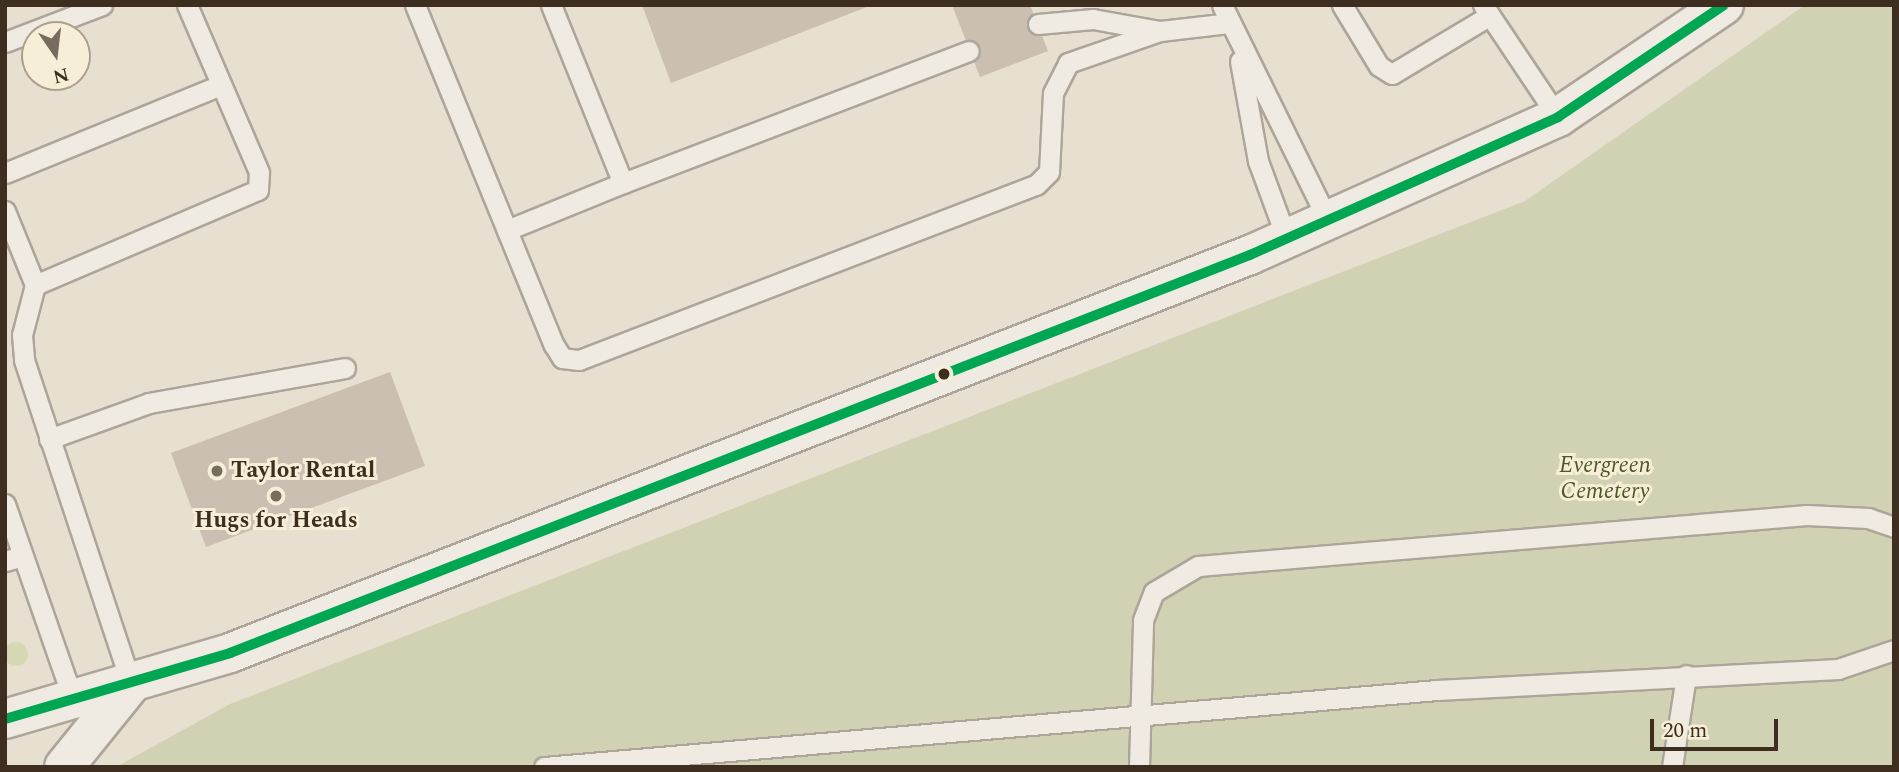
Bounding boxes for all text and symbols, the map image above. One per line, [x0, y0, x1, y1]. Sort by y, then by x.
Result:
north arrow [21, 21, 91, 91]
text: N [50, 59, 72, 91]
unlabelled marker [937, 367, 951, 381]
park label: Evergreen Cemetery [1559, 452, 1651, 506]
place label: Taylor Rental [231, 457, 375, 485]
marker: Taylor Rental [209, 463, 225, 479]
marker: Hugs for Heads [268, 488, 284, 504]
place label: Hugs for Heads [194, 507, 358, 535]
scale bar [1654, 706, 1782, 750]
text: 20 m [1663, 715, 1707, 747]

